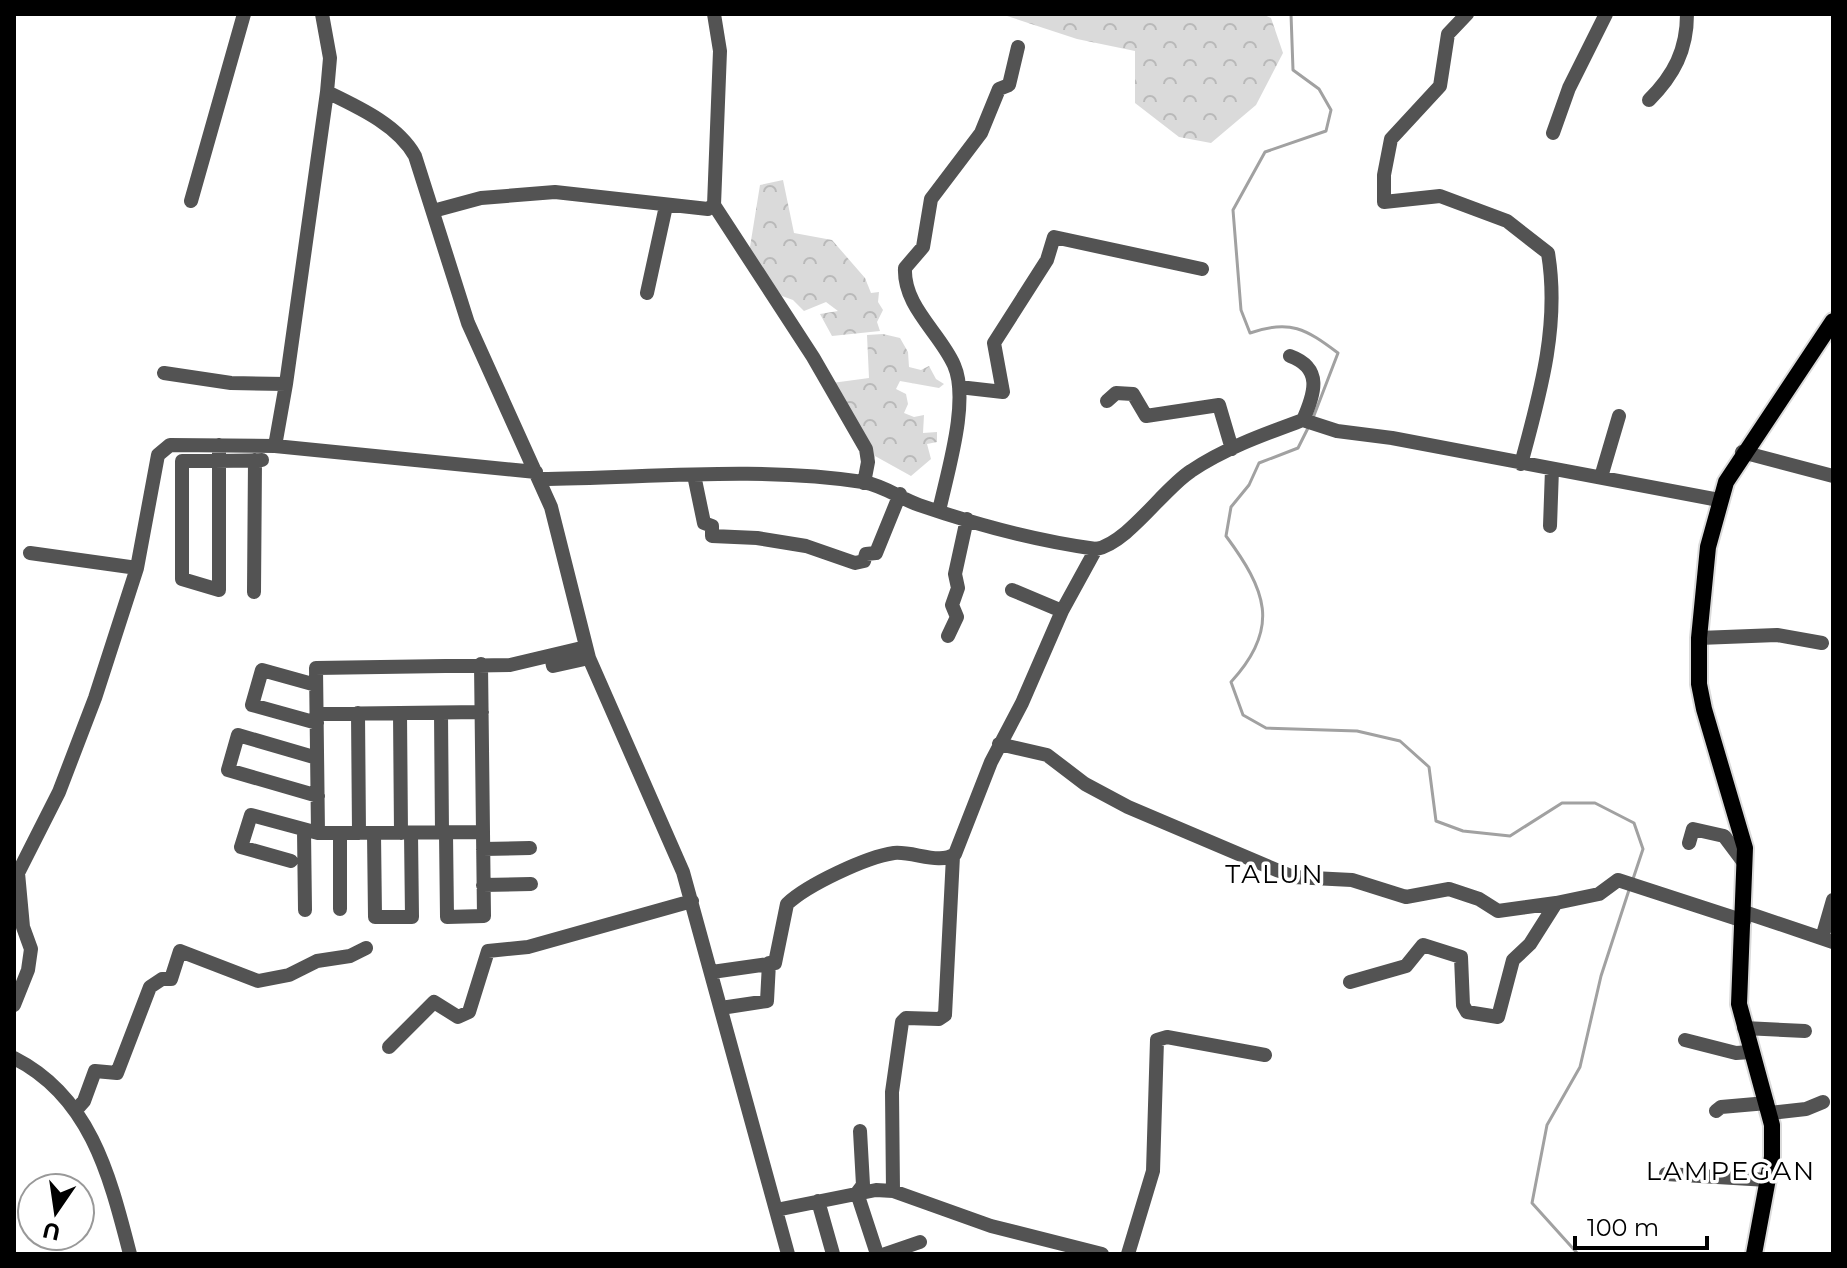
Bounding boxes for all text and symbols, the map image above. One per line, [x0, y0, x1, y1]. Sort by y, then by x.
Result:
district label: TALUN [1225, 858, 1325, 890]
district label: LAMPEGAN [1646, 1155, 1816, 1187]
north arrow [16, 1172, 96, 1252]
scale bar [1575, 1200, 1707, 1250]
text: 100 m [1587, 1213, 1659, 1242]
text: U [40, 1216, 63, 1246]

